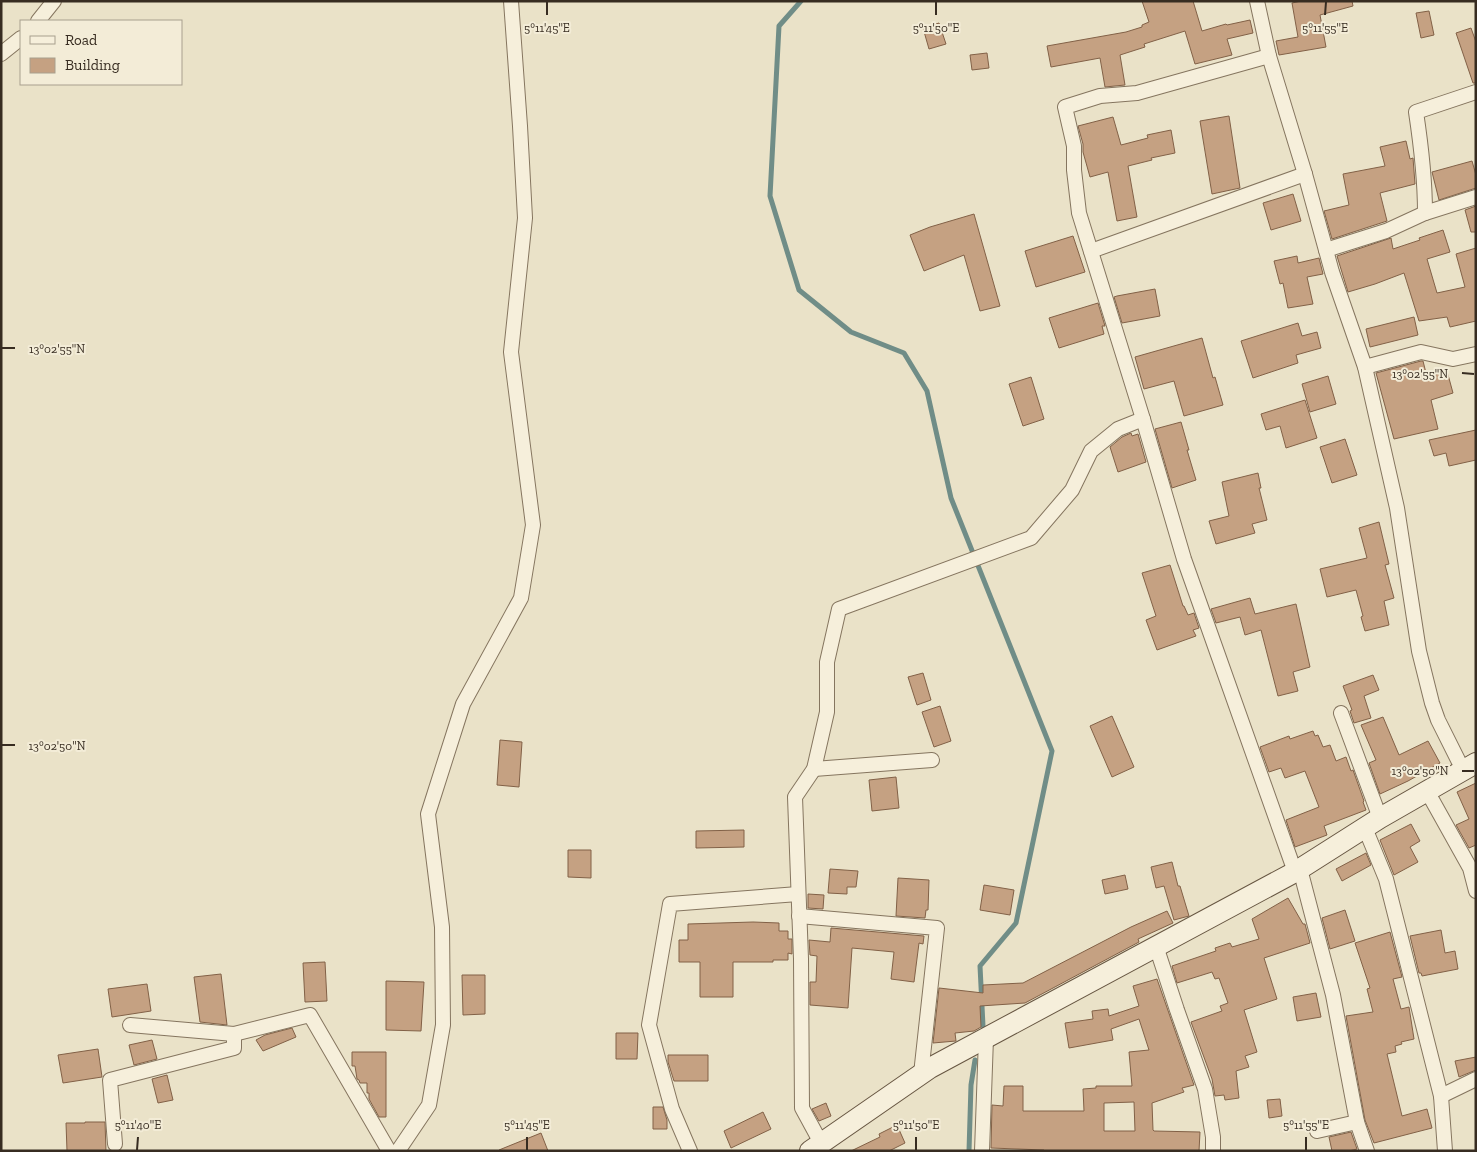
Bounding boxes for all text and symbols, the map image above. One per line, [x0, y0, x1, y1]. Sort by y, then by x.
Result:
legend [20, 20, 182, 85]
text: 5°11'45"E [524, 21, 570, 35]
text: 5°11'50"E [913, 21, 959, 35]
text: 5°11'55"E [1302, 21, 1348, 35]
text: Road [65, 31, 98, 49]
text: Building [65, 56, 120, 74]
text: 13°02'55"N [29, 342, 85, 356]
text: 13°02'55"N [1392, 367, 1448, 381]
text: 13°02'50"N [29, 739, 86, 753]
text: 13°02'50"N [1392, 764, 1449, 778]
text: 5°11'40"E [115, 1118, 161, 1132]
text: 5°11'45"E [504, 1118, 550, 1132]
text: 5°11'50"E [893, 1118, 939, 1132]
text: 5°11'55"E [1283, 1118, 1329, 1132]

